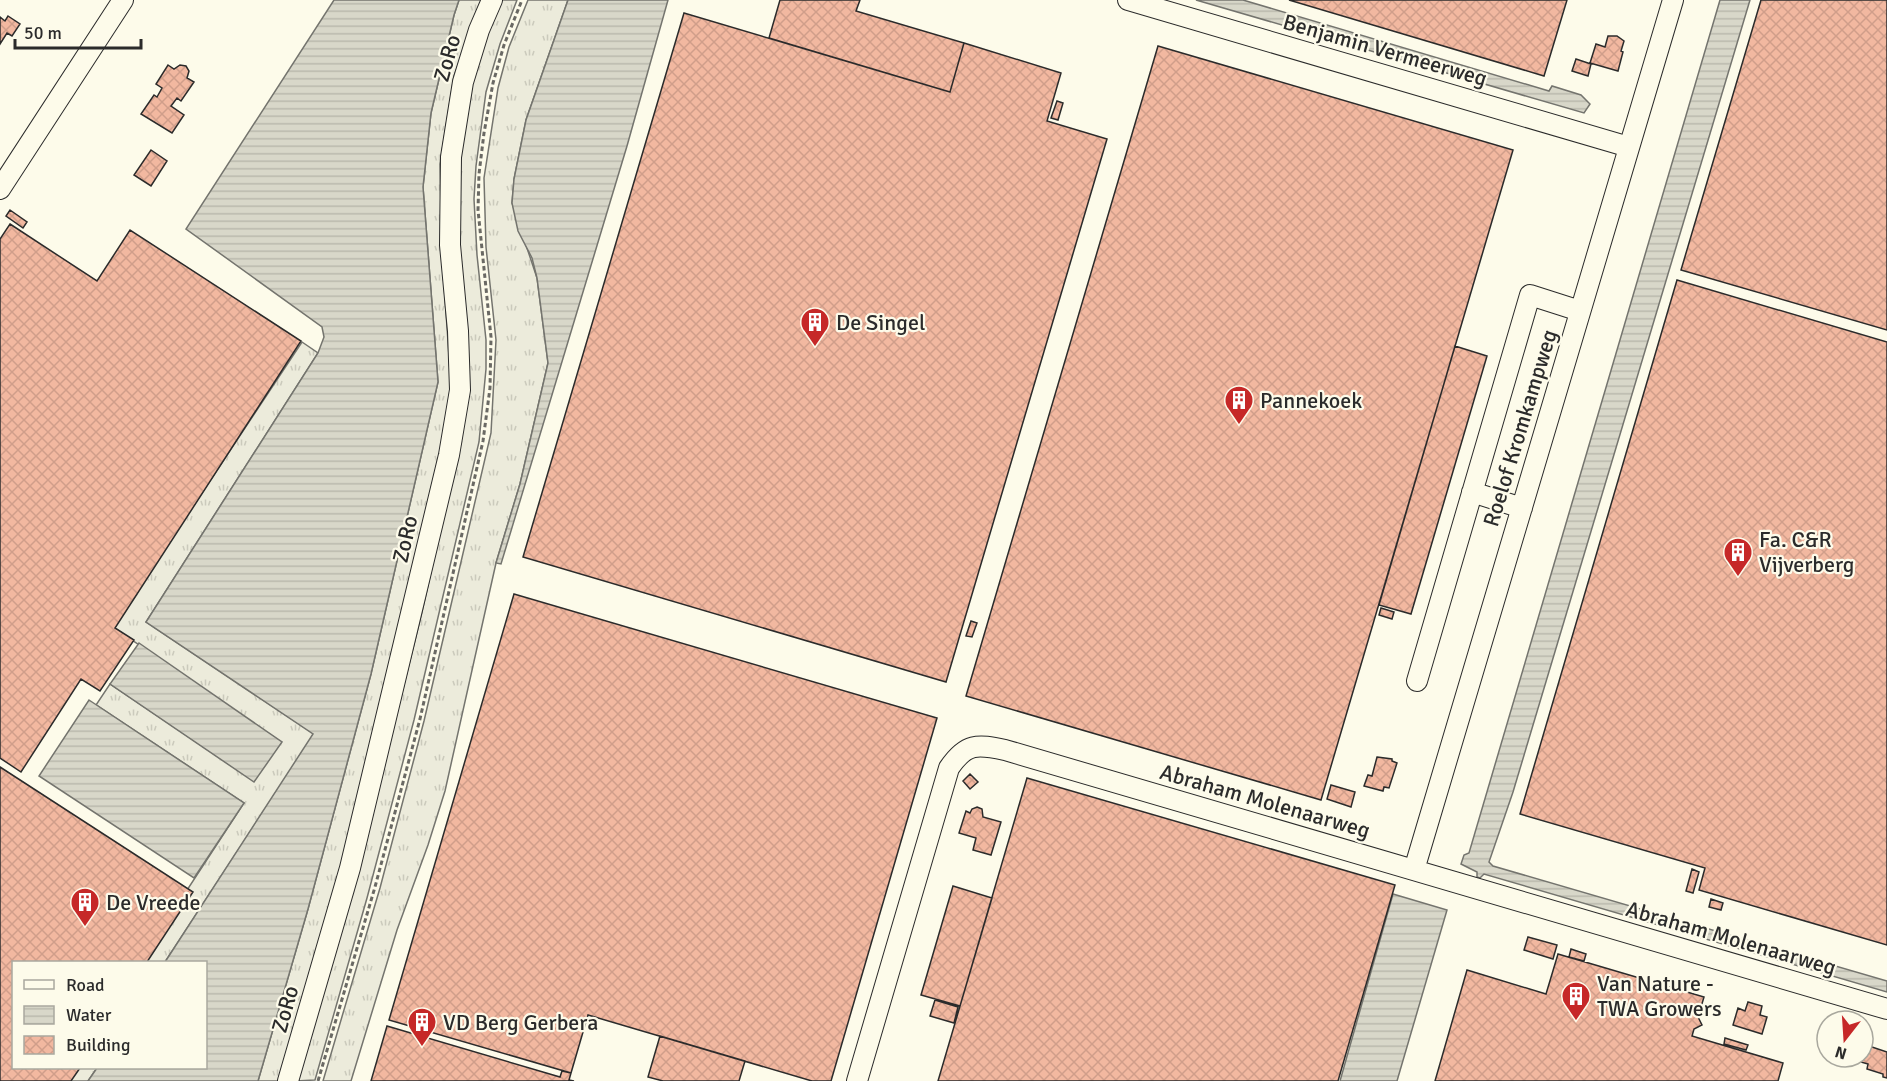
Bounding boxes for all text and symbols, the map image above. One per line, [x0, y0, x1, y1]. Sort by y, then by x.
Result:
street label: Benjamin Vermeerweg [1280, 8, 1490, 92]
scale bar [15, 12, 141, 50]
text: 50 m [24, 22, 62, 44]
street label: ZoRo [427, 31, 467, 85]
building icon: De Singel [799, 306, 831, 348]
place label: De Singel [836, 309, 925, 336]
street label: Roelof Kromkampweg [1477, 326, 1563, 530]
building icon: Pannekoek [1223, 384, 1255, 426]
place label: Pannekoek [1260, 387, 1362, 414]
street label: ZoRo [386, 513, 424, 565]
place label: Fa. C&R Vijverberg [1759, 526, 1854, 578]
building icon: Fa. C&R Vijverberg [1722, 536, 1754, 578]
street label: Abraham Molenaarweg [1157, 758, 1373, 844]
building icon: De Vreede [69, 886, 101, 928]
place label: De Vreede [106, 889, 201, 916]
street label: Abraham Molenaarweg [1623, 895, 1839, 981]
legend [12, 961, 207, 1069]
place label: Van Nature - TWA Growers [1597, 970, 1722, 1022]
text: Road [66, 974, 105, 996]
building icon: Van Nature - TWA Growers [1560, 980, 1592, 1022]
street label: ZoRo [265, 982, 305, 1036]
text: Water [66, 1004, 112, 1026]
building icon: VD Berg Gerbera [406, 1006, 438, 1048]
place label: VD Berg Gerbera [443, 1009, 598, 1036]
north arrow [1815, 1009, 1875, 1069]
text: Building [66, 1034, 130, 1056]
text: N [1833, 1041, 1849, 1064]

